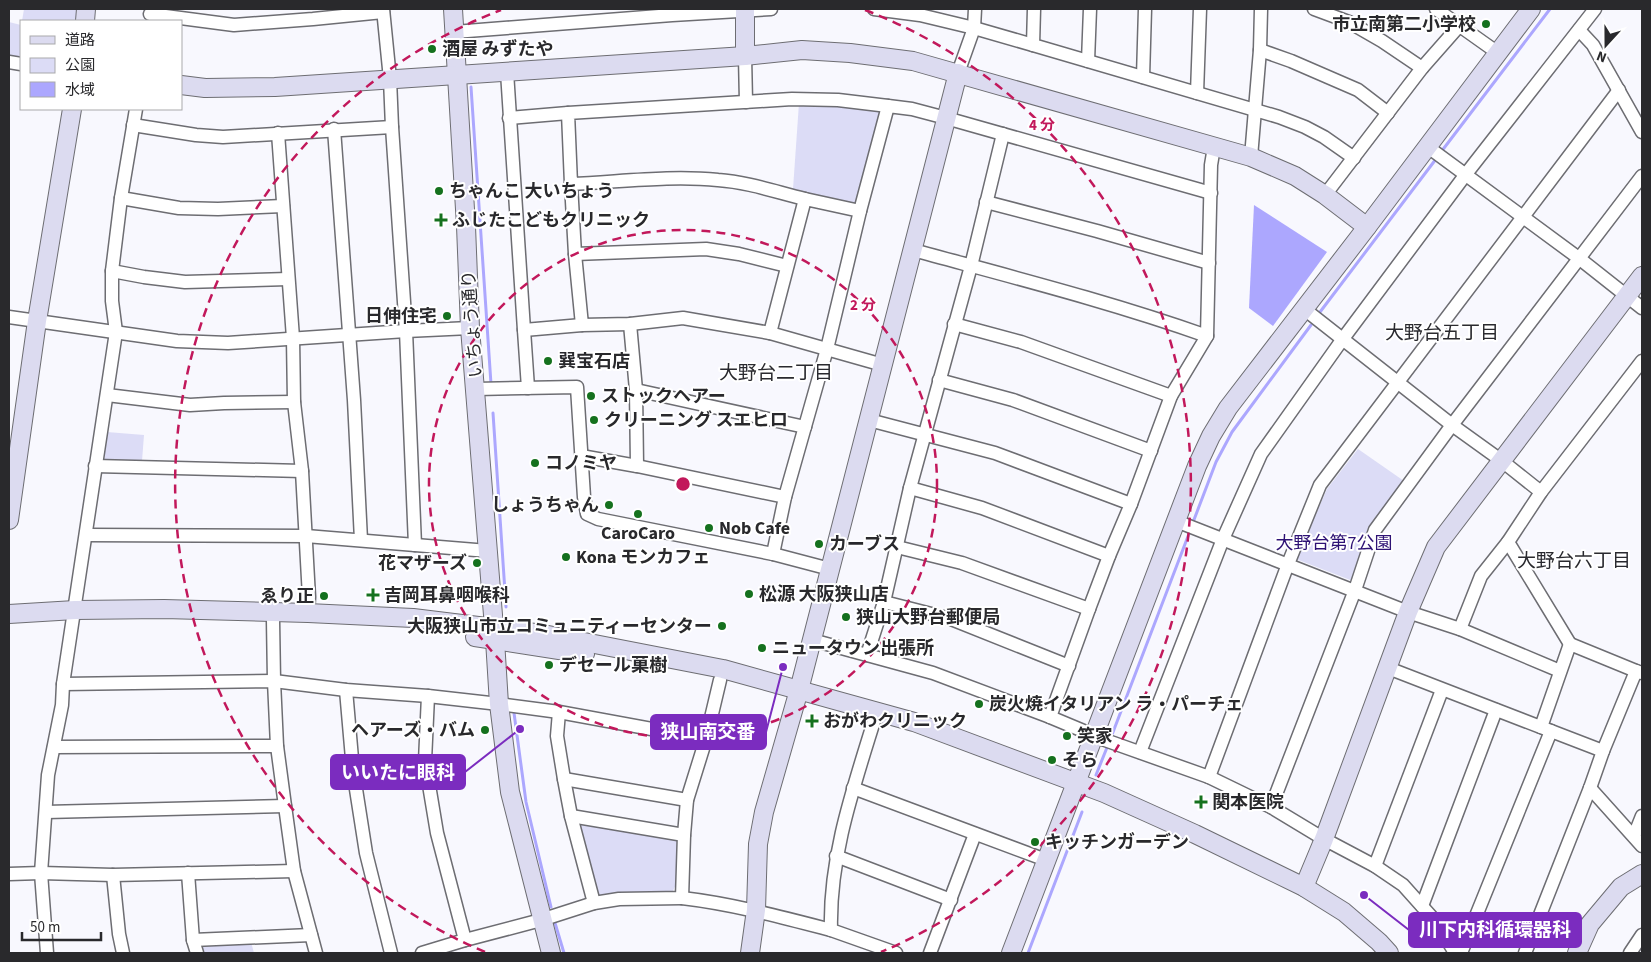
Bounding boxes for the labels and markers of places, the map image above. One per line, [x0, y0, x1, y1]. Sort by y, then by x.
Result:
place label: 市立南第二小学校 [1332, 12, 1476, 37]
marker: 市立南第二小学校 [1480, 18, 1492, 30]
place label: 酒屋 みずたや [442, 37, 554, 62]
marker: 酒屋 みずたや [426, 43, 438, 55]
place label: ちゃんこ 大いちょう [449, 179, 615, 204]
marker: ちゃんこ 大いちょう [433, 185, 445, 197]
place label: ふじたこどもクリニック [452, 208, 650, 233]
marker: ふじたこどもクリニック [434, 213, 448, 227]
place label: 日伸住宅 [365, 304, 437, 329]
marker: 日伸住宅 [441, 310, 453, 322]
place label: 巽宝石店 [558, 349, 630, 374]
marker: 巽宝石店 [542, 355, 554, 367]
place label: ストックヘアー [601, 384, 726, 409]
marker: ストックヘアー [585, 390, 597, 402]
place label: クリーニング スエヒロ [604, 408, 788, 433]
marker: クリーニング スエヒロ [588, 414, 600, 426]
place label: コノミヤ [545, 451, 617, 476]
marker: コノミヤ [529, 457, 541, 469]
centre of rings [674, 475, 692, 493]
place label: しょうちゃん [491, 493, 599, 518]
marker: しょうちゃん [603, 499, 615, 511]
marker: CaroCaro [632, 508, 644, 520]
place label: Nob Cafe [719, 516, 790, 541]
place label: CaroCaro [601, 521, 675, 546]
marker: Nob Cafe [703, 522, 715, 534]
place label: カーブス [829, 532, 900, 557]
marker: カーブス [813, 538, 825, 550]
place label: Kona モンカフェ [576, 545, 710, 570]
place label: 花マザーズ [378, 551, 467, 576]
marker: Kona モンカフェ [560, 551, 572, 563]
marker: 花マザーズ [471, 557, 483, 569]
place label: 松源 大阪狭山店 [759, 582, 889, 607]
place label: 吉岡耳鼻咽喉科 [384, 583, 510, 608]
place label: ゑり正 [260, 584, 314, 609]
marker: 吉岡耳鼻咽喉科 [366, 588, 380, 602]
marker: 松源 大阪狭山店 [743, 588, 755, 600]
marker: ゑり正 [318, 590, 330, 602]
place label: 狭山大野台郵便局 [856, 605, 1000, 630]
marker: 狭山大野台郵便局 [840, 611, 852, 623]
place label: 大阪狭山市立コミュニティーセンター [407, 614, 712, 639]
marker: 大阪狭山市立コミュニティーセンター [716, 620, 728, 632]
place label: ニュータウン出張所 [772, 636, 934, 661]
marker: ニュータウン出張所 [756, 642, 768, 654]
place label: デセール菓樹 [559, 653, 667, 678]
marker: デセール菓樹 [543, 659, 555, 671]
place label: 炭火焼イタリアン ラ・パーチェ [989, 692, 1243, 717]
marker: 炭火焼イタリアン ラ・パーチェ [973, 698, 985, 710]
place label: おがわクリニック [823, 709, 967, 734]
marker: おがわクリニック [805, 714, 819, 728]
callout: 狭山南交番 [651, 715, 766, 749]
place label: ヘアーズ・バム [351, 718, 475, 743]
marker: ヘアーズ・バム [479, 724, 491, 736]
place label: 笑家 [1077, 724, 1113, 749]
marker: 笑家 [1061, 730, 1073, 742]
place label: そら [1062, 748, 1098, 773]
marker: そら [1046, 754, 1058, 766]
callout: いいたに眼科 [331, 755, 465, 789]
place label: 関本医院 [1212, 790, 1284, 815]
marker: 関本医院 [1194, 795, 1208, 809]
place label: キッチンガーデン [1045, 830, 1189, 855]
marker: キッチンガーデン [1029, 836, 1041, 848]
callout: 川下内科循環器科 [1409, 913, 1581, 947]

